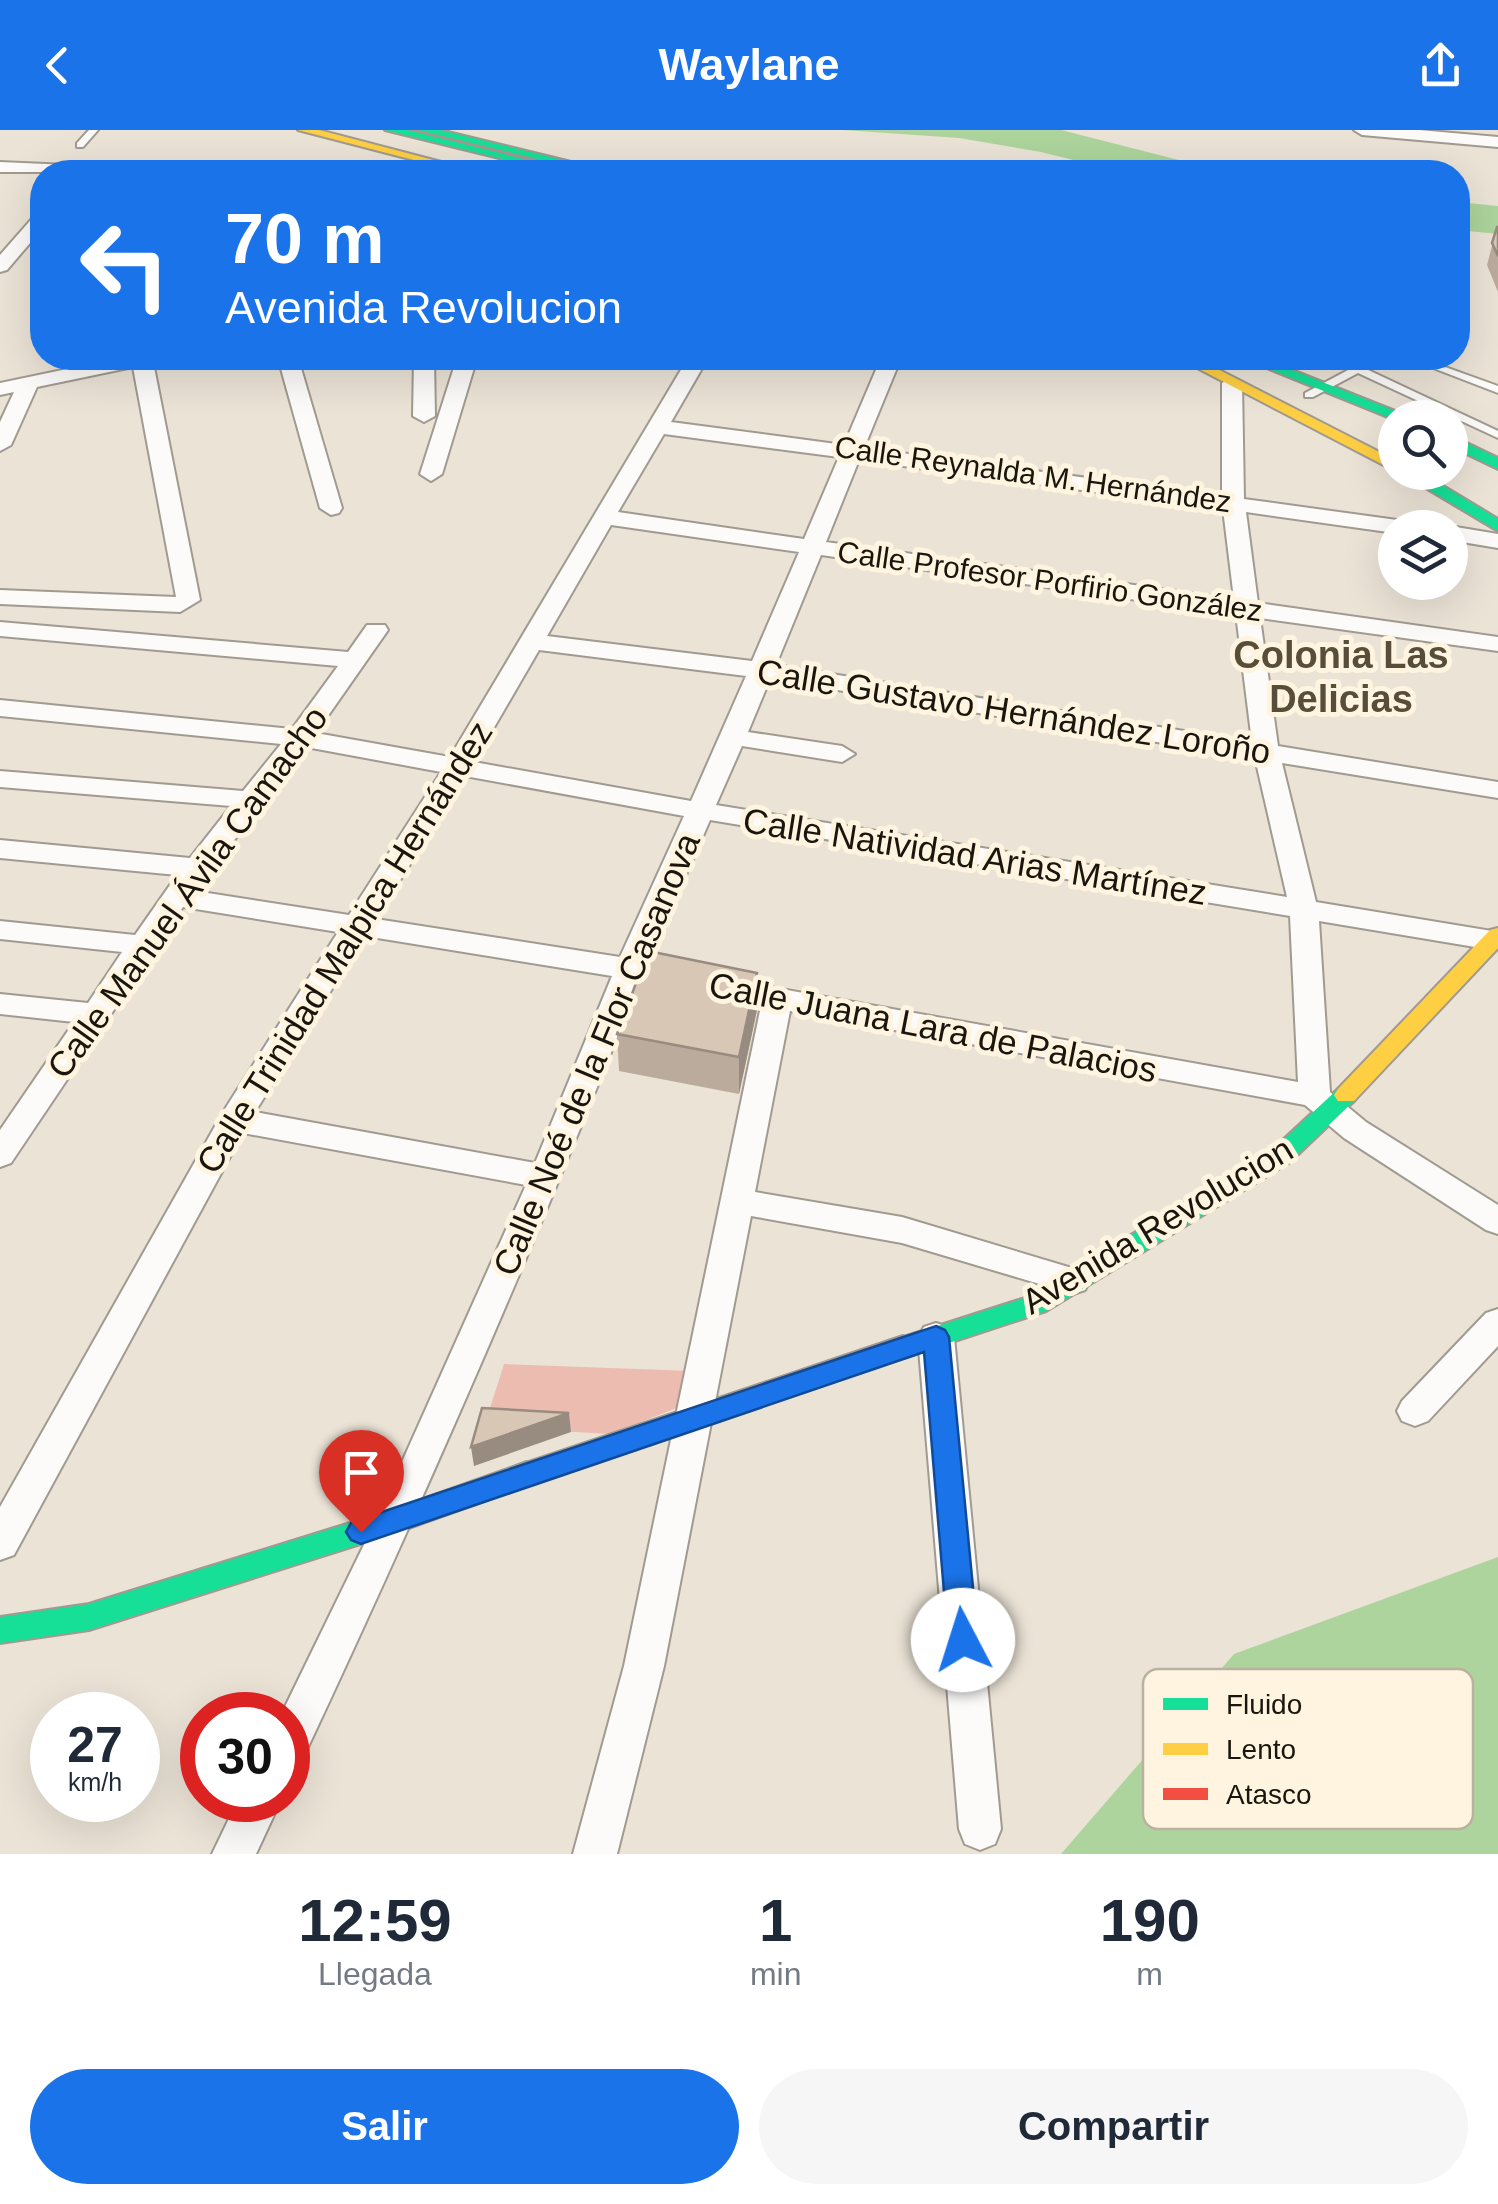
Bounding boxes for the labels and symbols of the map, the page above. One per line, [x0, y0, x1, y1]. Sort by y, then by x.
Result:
street label: Calle Reynalda M. Hernández [833, 430, 1233, 518]
street label: Calle Profesor Porfirio González [836, 535, 1264, 627]
district label: Colonia Las Delicias [1233, 634, 1449, 720]
street label: Calle Gustavo Hernández Loroño [754, 651, 1274, 771]
street label: Calle Manuel Ávila Camacho [39, 699, 335, 1085]
street label: Calle Trinidad Malpica Hernández [188, 714, 500, 1180]
street label: Calle Natividad Arias Martínez [740, 800, 1210, 912]
street label: Calle Noé de la Flor Casanova [485, 827, 707, 1281]
street label: Calle Juana Lara de Palacios [706, 964, 1160, 1090]
street label: Avenida Revolucion [1015, 1129, 1299, 1321]
pin [319, 1430, 404, 1533]
position arrow [911, 1588, 1015, 1692]
legend [1143, 1669, 1473, 1829]
text: Fluido [1226, 1689, 1302, 1720]
speed limit sign: 30 [180, 1692, 310, 1822]
text: Lento [1226, 1734, 1296, 1765]
text: Atasco [1226, 1779, 1312, 1810]

